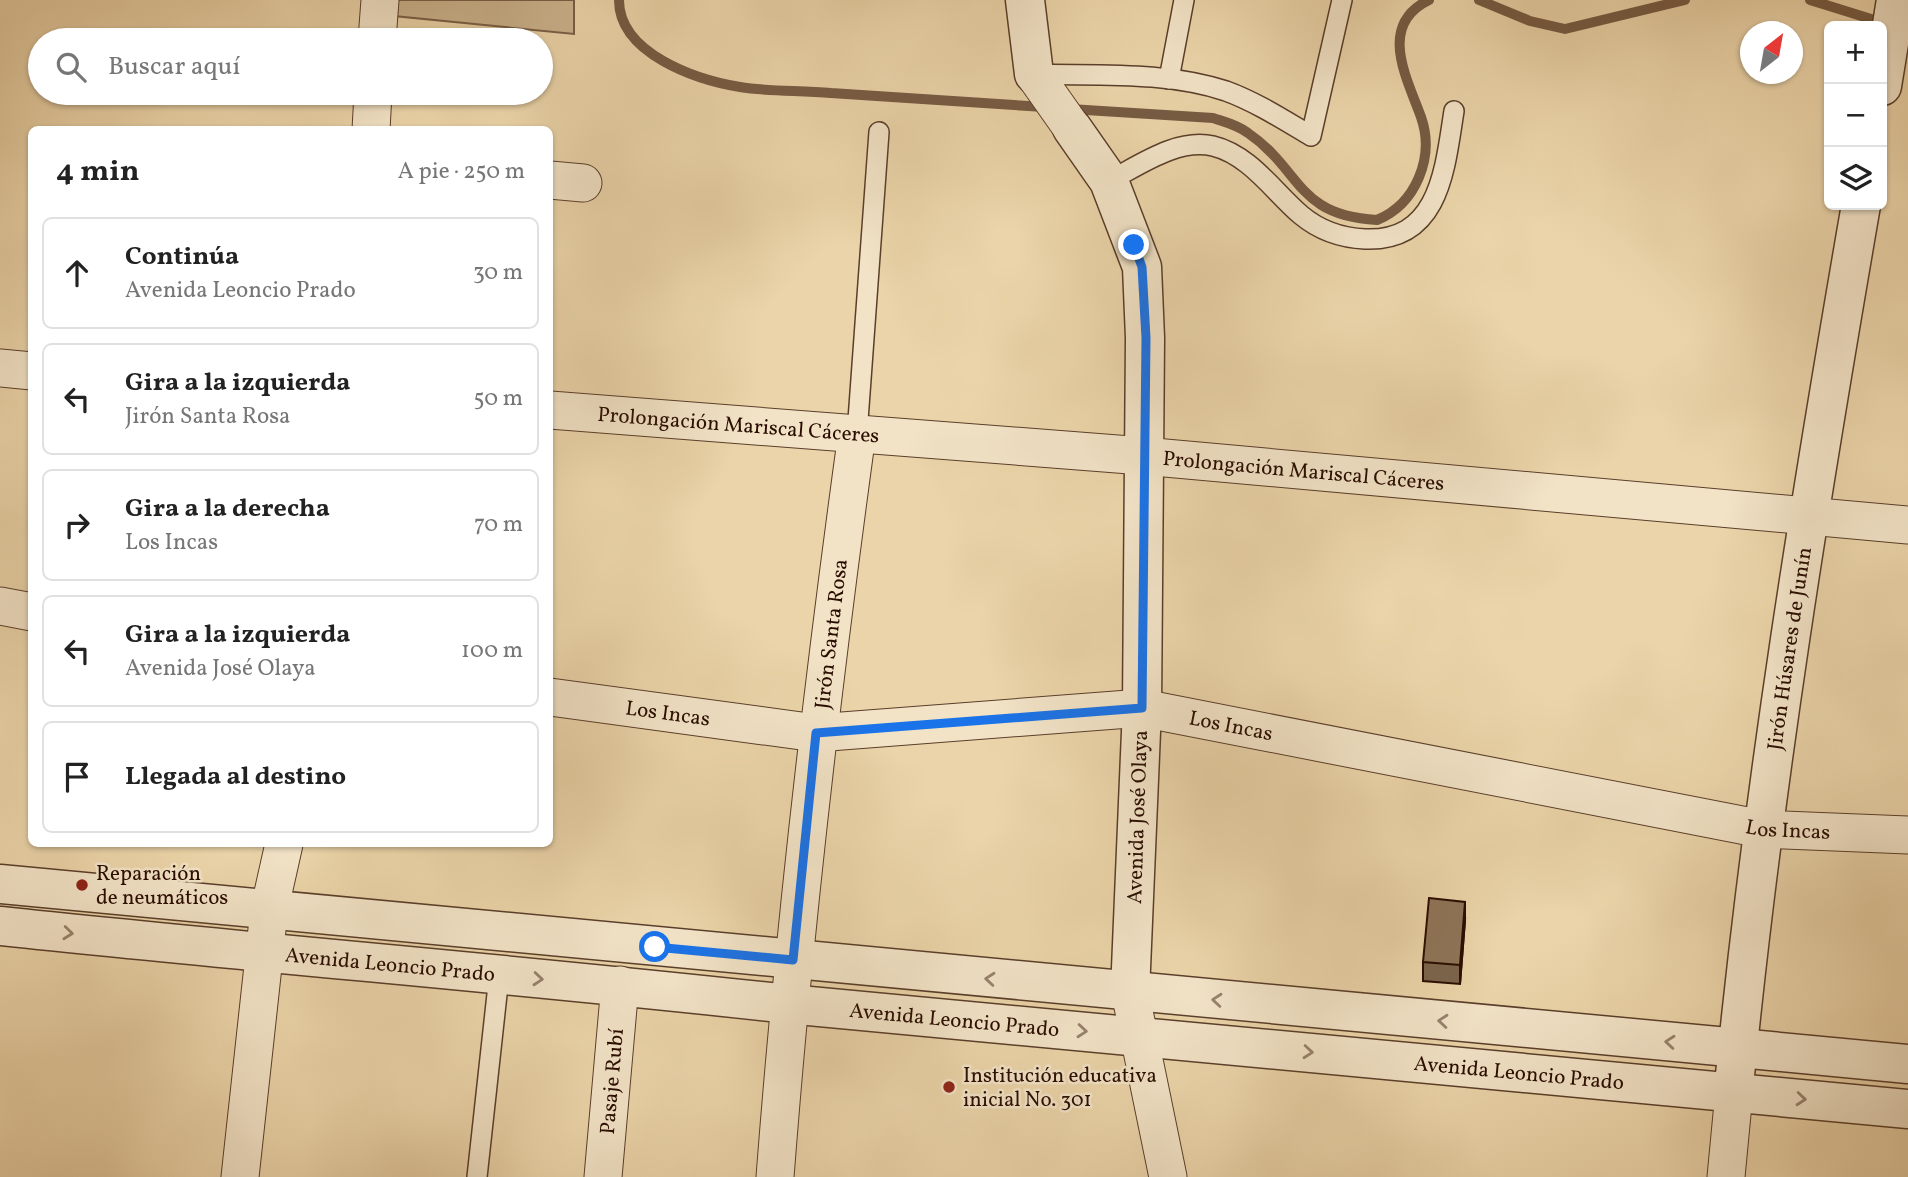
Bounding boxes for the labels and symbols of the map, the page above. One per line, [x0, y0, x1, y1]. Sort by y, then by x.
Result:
north arrow [1740, 21, 1803, 84]
route end [1118, 229, 1149, 260]
street label: Prolongación Mariscal Cáceres [596, 401, 880, 452]
street label: Prolongación Mariscal Cáceres [1161, 445, 1446, 499]
street label: Jirón Húsares de Junín [1761, 545, 1820, 752]
street label: Jirón Santa Rosa [809, 557, 856, 711]
street label: Los Incas [624, 694, 712, 735]
street label: Los Incas [1186, 704, 1275, 749]
street label: Avenida José Olaya [1121, 729, 1156, 905]
street label: Los Incas [1743, 813, 1831, 848]
place label: Reparación de neumáticos [96, 860, 228, 913]
marker: Reparación de neumáticos [74, 877, 90, 893]
one-way arrow [62, 926, 74, 941]
route start [639, 931, 670, 962]
street label: Avenida Leoncio Prado [284, 941, 496, 990]
one-way arrow [533, 971, 544, 986]
one-way arrow [985, 972, 996, 987]
one-way arrow [1211, 993, 1222, 1008]
street label: Avenida Leoncio Prado [848, 997, 1061, 1045]
one-way arrow [1438, 1014, 1449, 1029]
one-way arrow [1076, 1023, 1087, 1038]
street label: Pasaje Rubí [594, 1027, 632, 1136]
one-way arrow [1664, 1035, 1676, 1050]
one-way arrow [1302, 1045, 1314, 1060]
street label: Avenida Leoncio Prado [1412, 1050, 1625, 1098]
place label: Institución educativa inicial No. 301 [963, 1062, 1157, 1115]
marker: Institución educativa inicial No. 301 [941, 1079, 957, 1095]
one-way arrow [1796, 1092, 1807, 1107]

